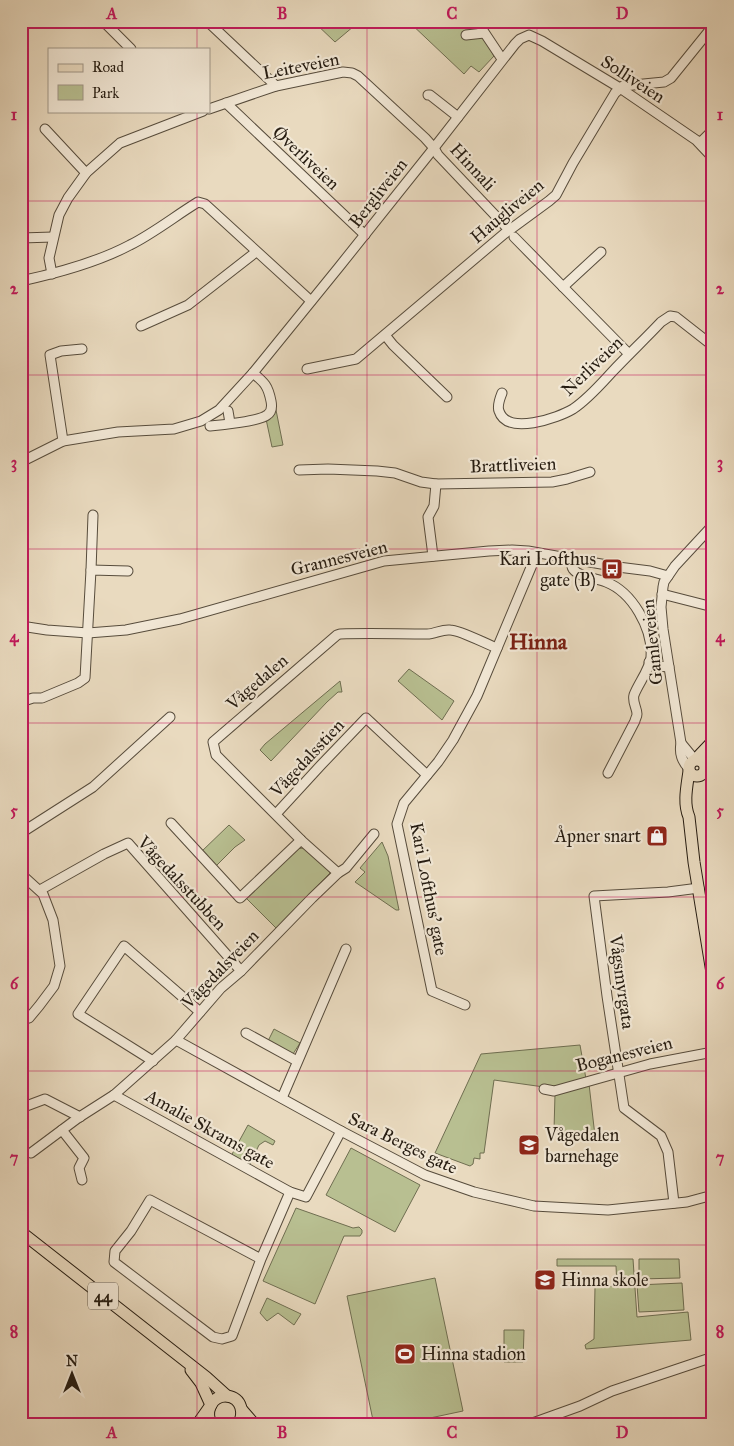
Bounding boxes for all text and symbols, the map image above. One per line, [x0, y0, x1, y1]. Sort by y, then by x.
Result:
text: A [106, 4, 118, 23]
text: B [277, 4, 287, 23]
text: C [447, 4, 458, 23]
text: D [616, 4, 629, 23]
legend [48, 48, 210, 112]
street label: Leiteveien [261, 48, 341, 84]
street label: Solliveien [597, 50, 669, 108]
text: Road [92, 58, 124, 76]
text: Park [92, 84, 119, 102]
text: 1 [11, 105, 18, 124]
text: 1 [717, 105, 724, 124]
street label: Øverliveien [268, 121, 344, 195]
street label: Hinnali [445, 139, 501, 196]
street label: Bergliveien [344, 154, 413, 233]
street label: Haugliveien [466, 174, 549, 249]
text: 2 [10, 279, 19, 298]
text: 2 [716, 279, 725, 298]
street label: Nerliveien [557, 331, 627, 401]
street label: Brattliveien [469, 452, 557, 478]
text: 3 [11, 453, 17, 473]
text: 3 [717, 453, 723, 473]
street label: Grannesveien [288, 535, 390, 581]
place label: Kari Lofthus gate (B) [499, 548, 596, 592]
bus stop icon: Kari Lofthus gate (B) [600, 557, 624, 581]
street label: Gamleveien [637, 598, 667, 686]
text: 4 [10, 627, 20, 647]
text: 4 [716, 627, 726, 647]
district label: Hinna [509, 628, 568, 655]
street label: Vågedalen [221, 649, 293, 716]
street label: Vågedalsstien [265, 714, 350, 803]
text: 5 [10, 801, 18, 820]
text: 5 [716, 801, 724, 820]
street label: Kari Lofthus' gate [404, 821, 453, 958]
shop icon: Åpner snart [645, 824, 669, 848]
place label: Åpner snart [554, 825, 642, 847]
street label: Vågedalsstubben [131, 831, 231, 936]
street label: Vågedalsveien [176, 925, 264, 1015]
street label: Vågsmyrgata [603, 933, 640, 1031]
text: 6 [10, 974, 19, 993]
text: 6 [716, 974, 725, 993]
street label: Boganesveien [573, 1031, 675, 1078]
street label: Amalie Skrams gate [140, 1084, 279, 1175]
street label: Sara Berges gate [344, 1107, 461, 1180]
place label: Vågedalen barnehage [544, 1124, 620, 1168]
school or university icon: Vågedalen barnehage [517, 1133, 541, 1157]
text: 7 [10, 1148, 19, 1167]
text: 7 [716, 1148, 725, 1167]
school or university icon: Hinna skole [533, 1268, 557, 1292]
place label: Hinna skole [561, 1269, 649, 1291]
road number: 44 [88, 1282, 118, 1310]
text: 8 [10, 1322, 18, 1341]
text: 8 [716, 1322, 724, 1341]
sports icon: Hinna stadion [393, 1342, 417, 1366]
place label: Hinna stadion [421, 1343, 526, 1365]
north arrow [48, 1348, 98, 1398]
text: N [66, 1353, 78, 1370]
text: A [106, 1423, 118, 1442]
text: B [277, 1423, 287, 1442]
text: C [447, 1423, 458, 1442]
text: D [616, 1423, 629, 1442]

